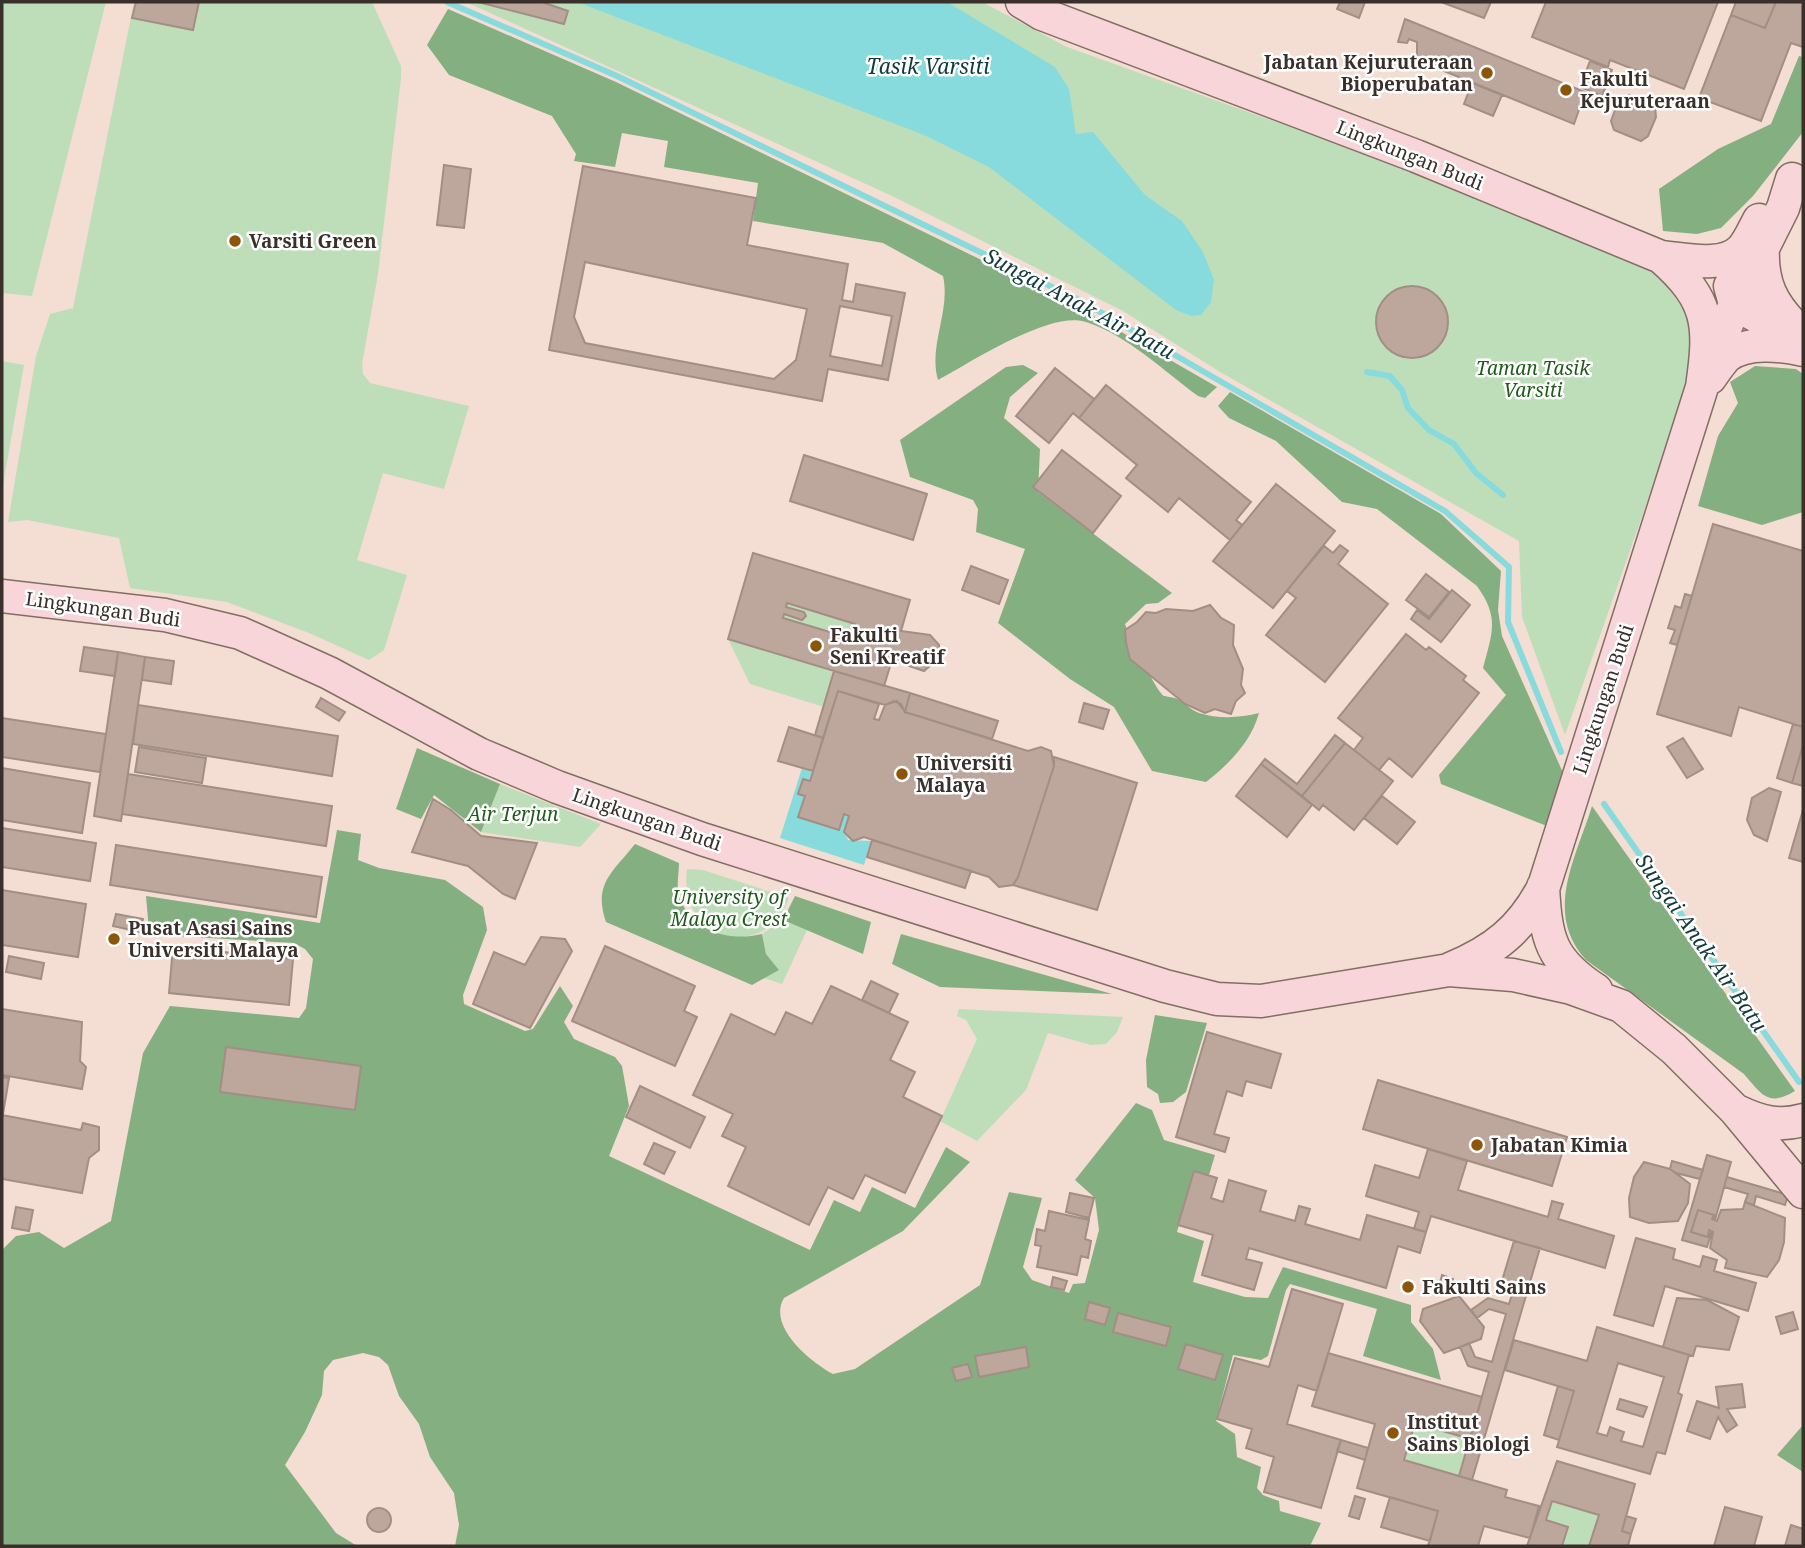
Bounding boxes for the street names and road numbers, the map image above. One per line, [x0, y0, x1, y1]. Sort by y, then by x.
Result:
street label: Lingkungan Budi [1333, 114, 1487, 196]
street label: Lingkungan Budi [24, 585, 182, 633]
street label: Lingkungan Budi [1567, 621, 1639, 777]
street label: Lingkungan Budi [569, 781, 725, 857]

